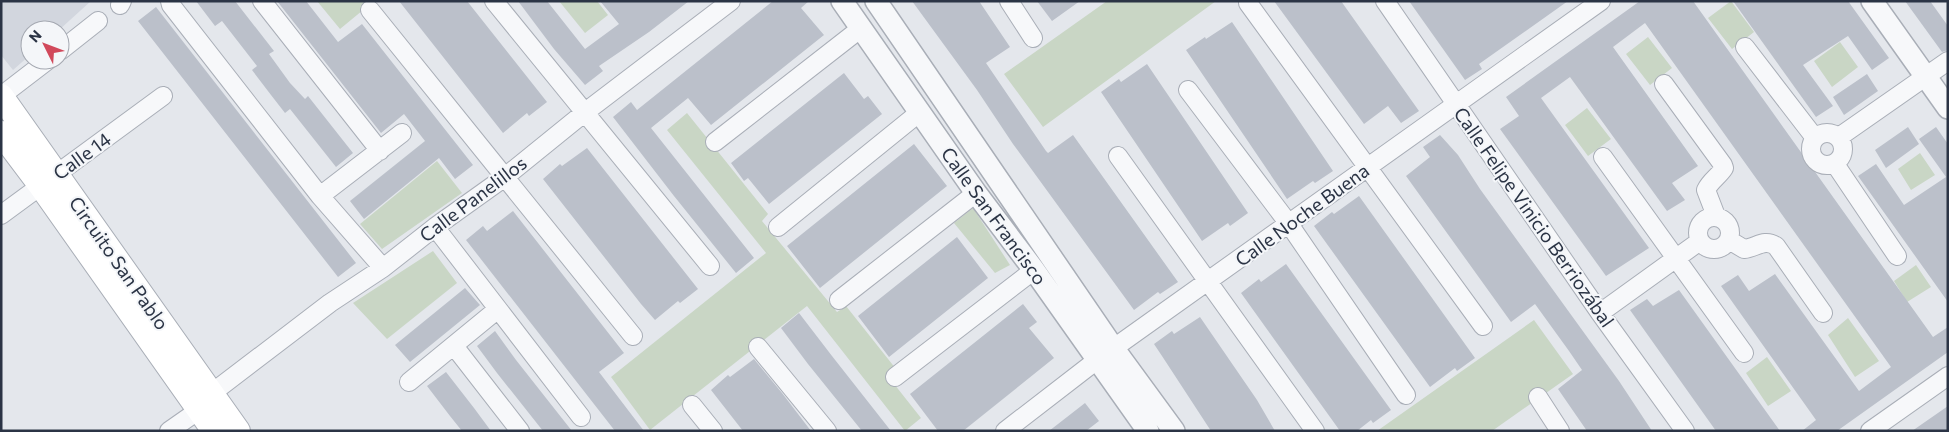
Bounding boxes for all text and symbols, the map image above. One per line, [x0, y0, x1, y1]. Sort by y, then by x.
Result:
north arrow [20, 20, 70, 70]
text: N [25, 26, 45, 46]
street label: Calle Felipe Vinicio Berriozábal [1449, 102, 1619, 331]
street label: Calle 14 [48, 127, 115, 184]
street label: Calle San Francisco [937, 142, 1052, 289]
street label: Calle Panelillos [415, 151, 531, 246]
street label: Calle Noche Buena [1230, 158, 1373, 271]
street label: Circuito San Pablo [65, 192, 174, 334]

